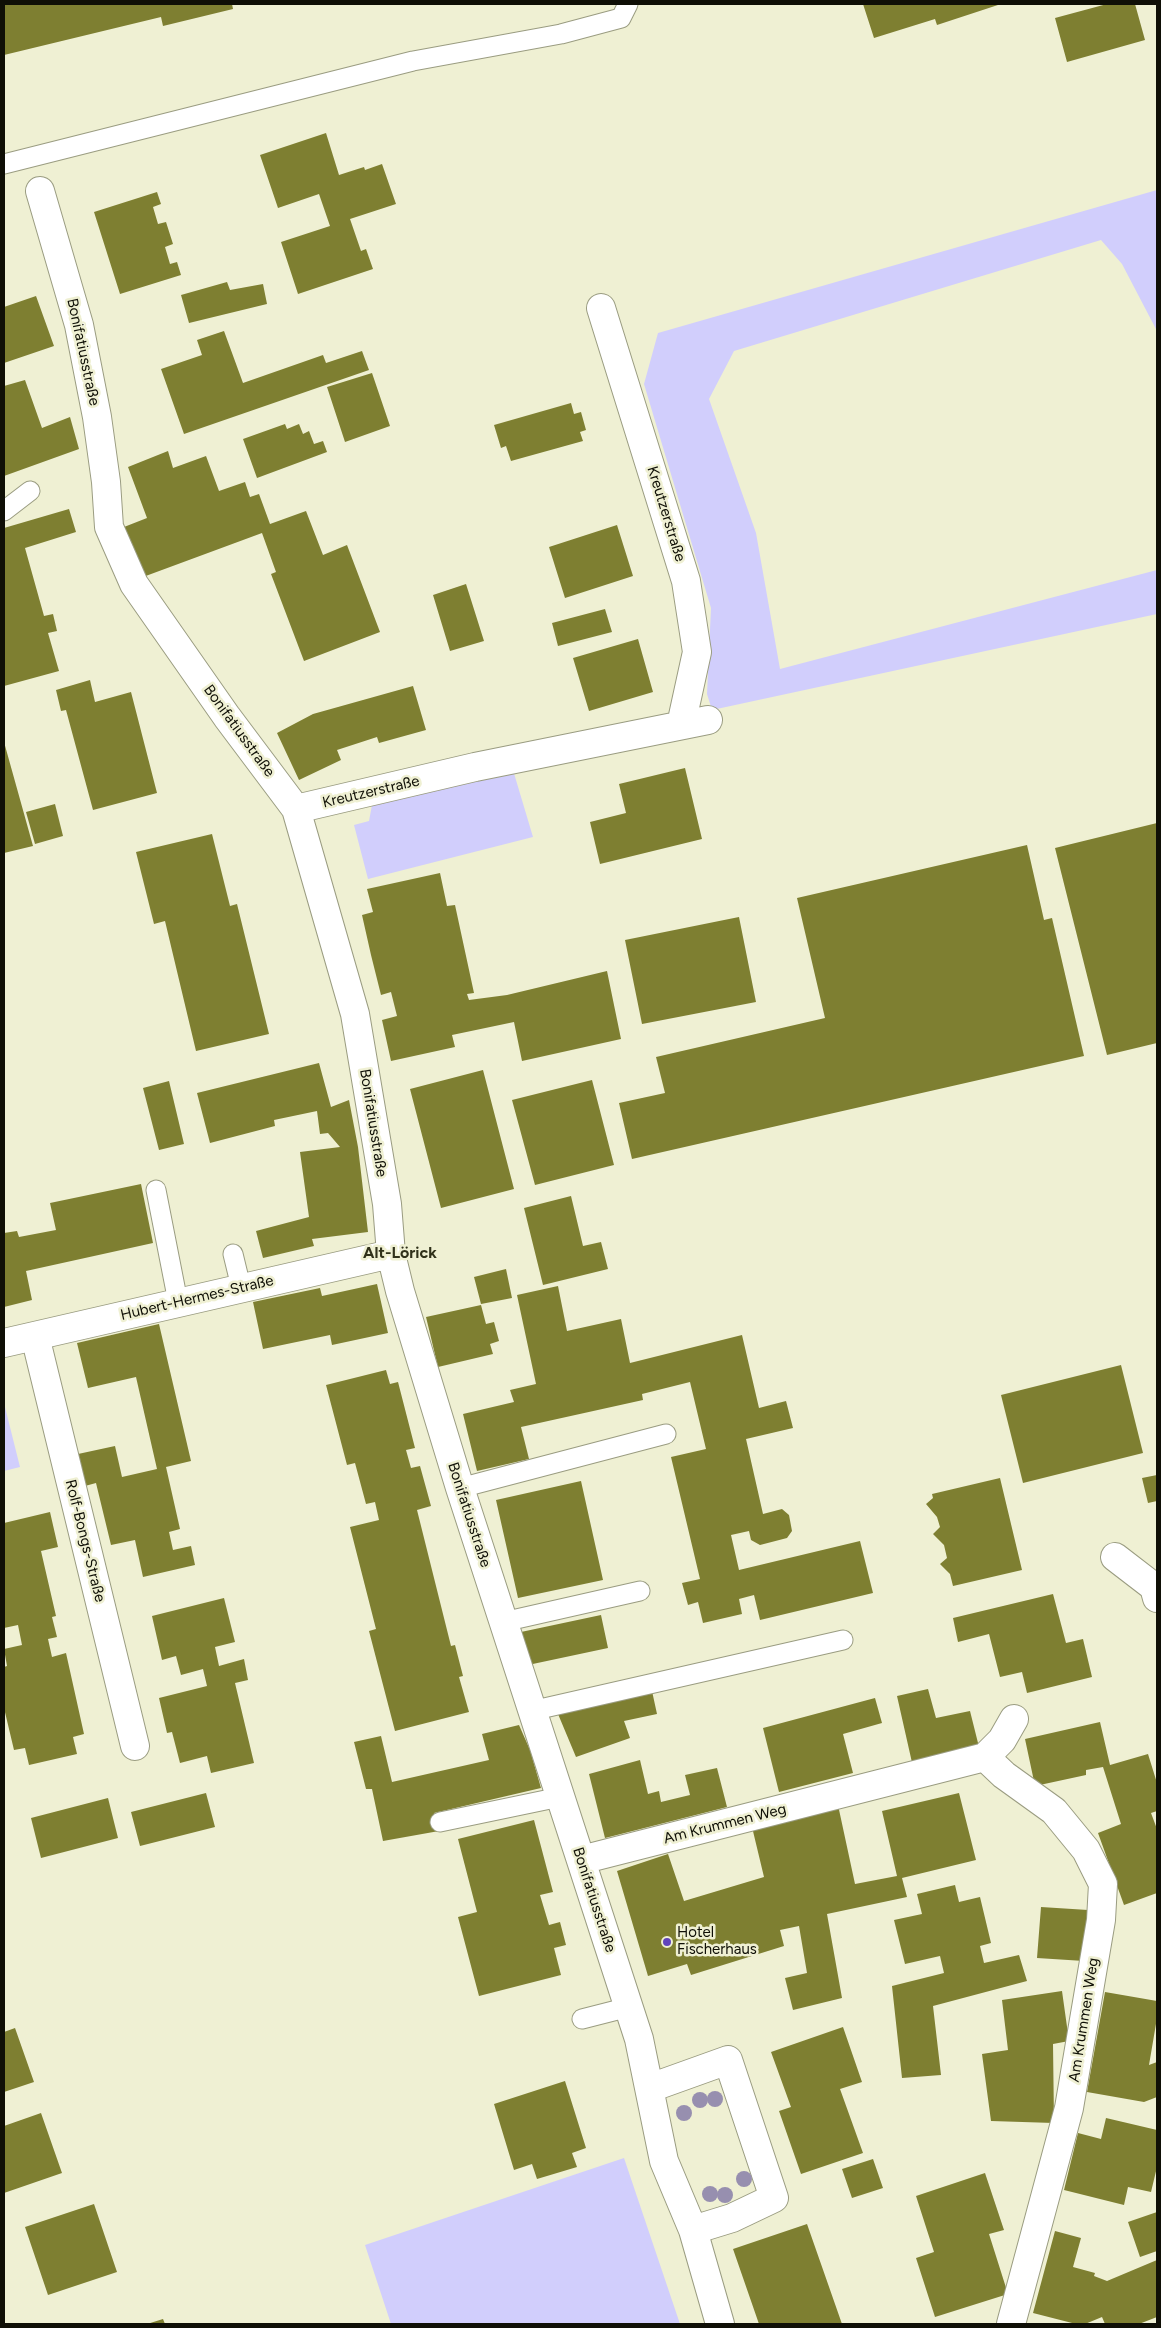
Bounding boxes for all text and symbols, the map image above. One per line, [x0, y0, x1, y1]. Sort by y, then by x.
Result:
street label: Bonifatiusstraße [63, 297, 103, 407]
street label: Kreutzerstraße [643, 464, 689, 564]
street label: Bonifatiusstraße [200, 681, 278, 781]
street label: Kreutzerstraße [321, 772, 421, 812]
street label: Bonifatiusstraße [356, 1068, 390, 1178]
district label: Alt-Lörick [363, 1243, 437, 1263]
street label: Hubert-Hermes-Straße [119, 1272, 275, 1324]
street label: Bonifatiusstraße [444, 1460, 494, 1570]
street label: Rolf-Bongs-Straße [61, 1478, 109, 1604]
street label: Am Krummen Weg [662, 1800, 788, 1848]
street label: Bonifatiusstraße [569, 1845, 619, 1955]
place label: Hotel Fischerhaus [677, 1924, 757, 1959]
marker: Hotel Fischerhaus [661, 1936, 673, 1948]
street label: Am Krummen Weg [1065, 1956, 1103, 2084]

